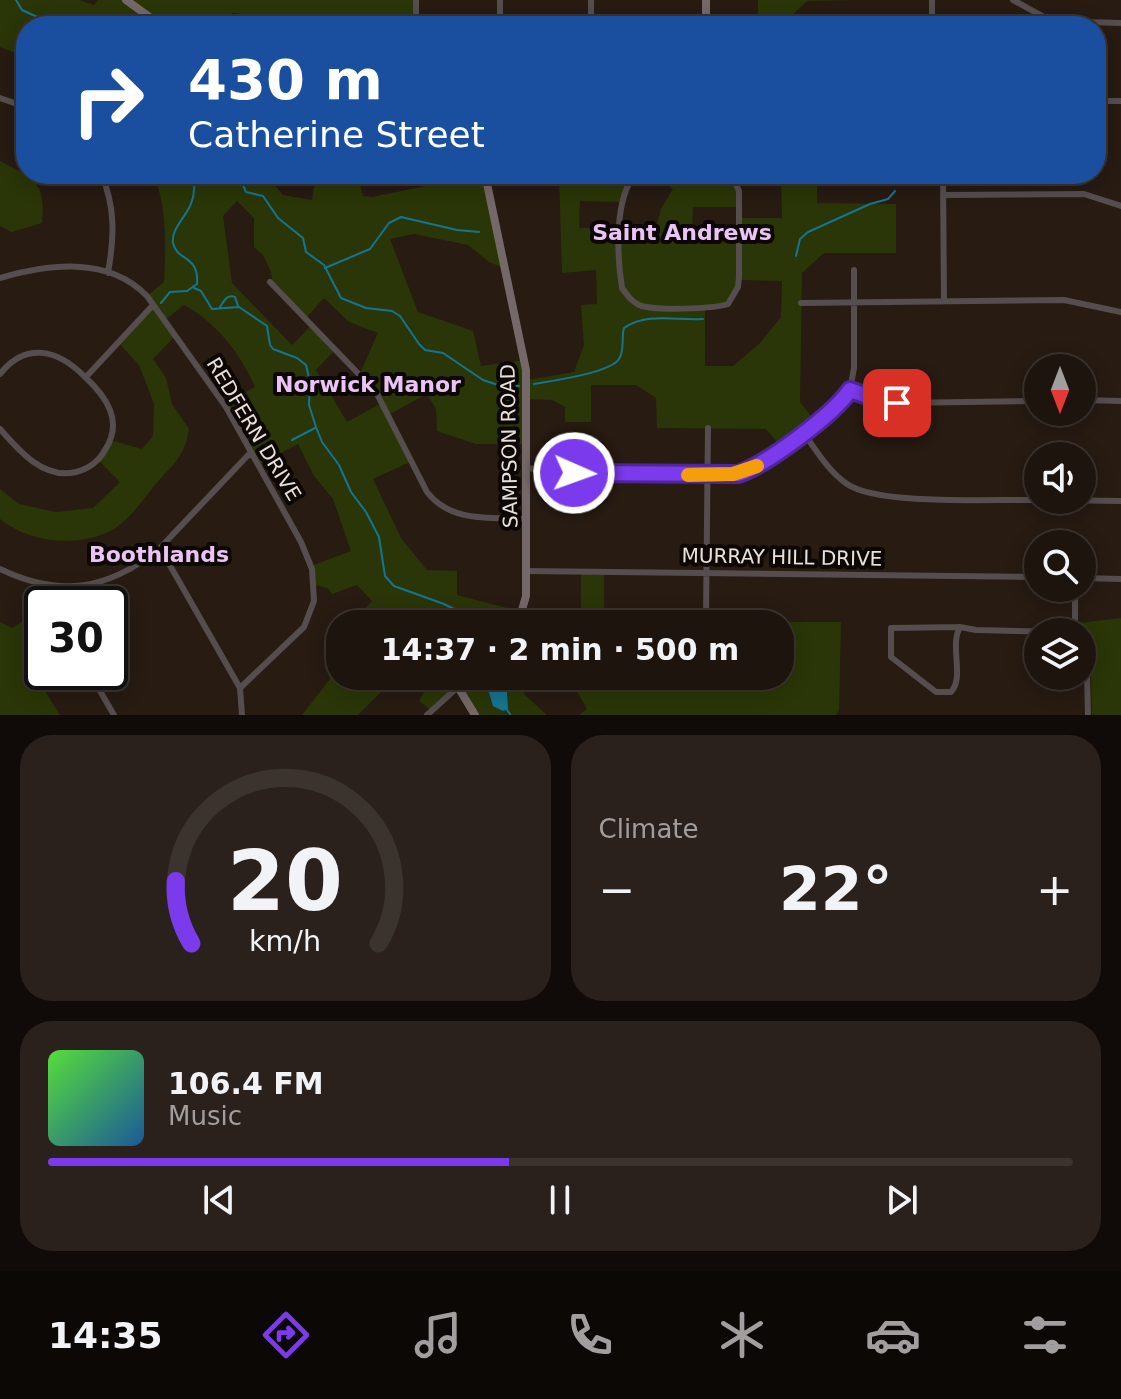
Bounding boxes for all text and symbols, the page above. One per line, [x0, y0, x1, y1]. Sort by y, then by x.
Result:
text: 430 m [188, 47, 383, 112]
icon: right [56, 48, 160, 152]
text: Catherine Street [188, 114, 485, 155]
district label: Saint Andrews [592, 220, 772, 245]
street label: REDFERN DRIVE [202, 353, 306, 505]
north arrow [1024, 354, 1096, 426]
map controls [1024, 354, 1096, 690]
street label: SAMPSON ROAD [496, 364, 522, 528]
pin [863, 369, 931, 437]
district label: Norwick Manor [275, 372, 461, 397]
icon: arrive [875, 381, 919, 425]
position arrow [532, 431, 616, 515]
button: sound [1024, 442, 1096, 514]
button: search [1024, 530, 1096, 602]
district label: Boothlands [89, 542, 229, 567]
street label: MURRAY HILL DRIVE [681, 543, 883, 571]
speed limit sign: 30 [24, 586, 128, 690]
button: layers [1024, 618, 1096, 690]
text: 14:37 · 2 min · 500 m [381, 632, 739, 667]
text: Climate [599, 814, 699, 844]
text: 20 [227, 833, 343, 930]
text: 22° [779, 854, 893, 924]
text: − [599, 864, 635, 915]
text: + [1036, 864, 1073, 915]
text: km/h [249, 924, 321, 958]
text: 106.4 FM [168, 1066, 324, 1101]
text: Music [168, 1101, 242, 1131]
icon: previous [197, 1178, 241, 1222]
icon: pause [538, 1178, 582, 1222]
icon: next [880, 1178, 924, 1222]
icon: directions [258, 1307, 314, 1363]
icon: music [410, 1307, 466, 1363]
icon: phone [562, 1307, 618, 1363]
icon: climate [714, 1307, 770, 1363]
icon: car [865, 1307, 921, 1363]
icon: filters [1017, 1307, 1073, 1363]
text: 14:35 [48, 1315, 162, 1356]

